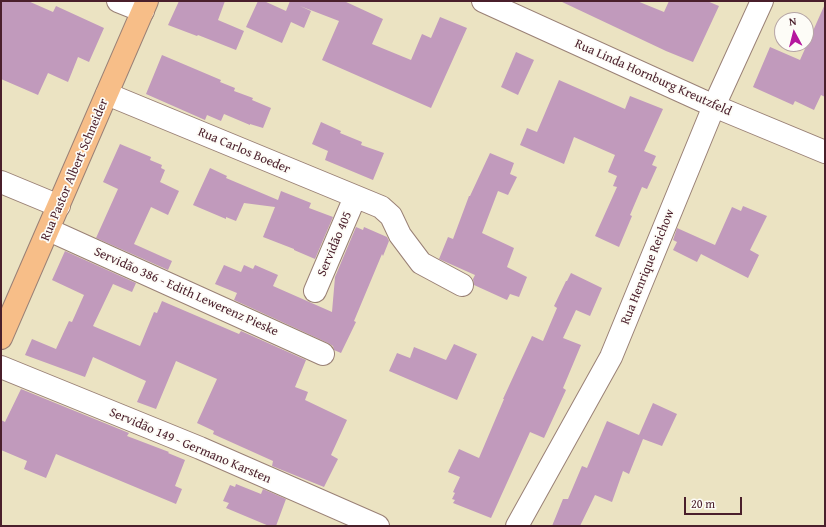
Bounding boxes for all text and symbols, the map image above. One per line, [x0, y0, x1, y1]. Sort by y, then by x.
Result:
north arrow [774, 12, 814, 52]
text: N [788, 13, 797, 29]
street label: Rua Linda Hornburg Kreutzfeld [572, 36, 734, 120]
street label: Rua Pastor Albert Schneider [38, 96, 112, 244]
street label: Rua Carlos Boeder [195, 124, 293, 178]
street label: Rua Henrique Reichow [618, 207, 678, 327]
street label: Servidão 405 [314, 209, 356, 279]
street label: Servidão 386 - Edith Lewerenz Pieske [91, 244, 281, 340]
street label: Servidão 149 - Germano Karsten [107, 405, 273, 487]
scale bar [686, 489, 744, 515]
text: 20 m [691, 495, 715, 512]

